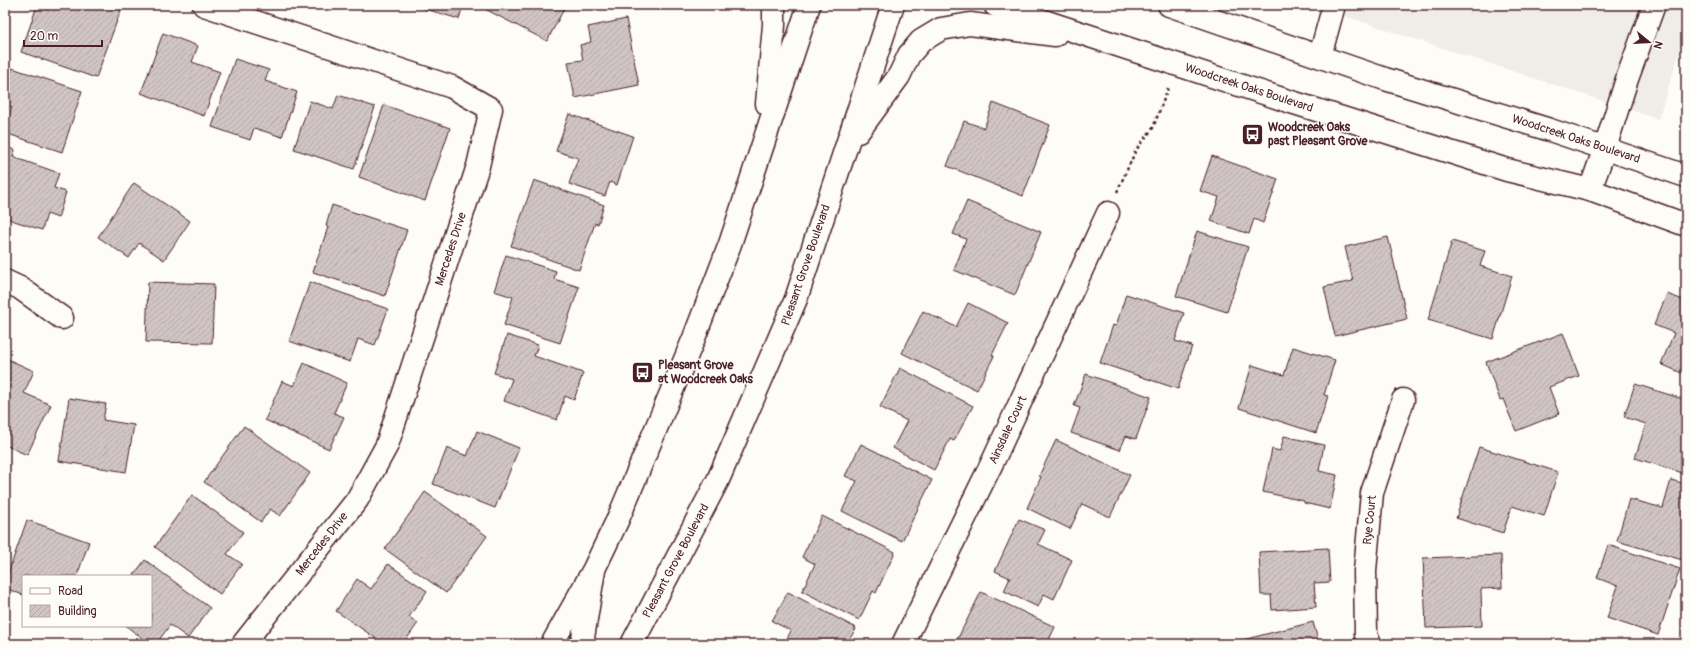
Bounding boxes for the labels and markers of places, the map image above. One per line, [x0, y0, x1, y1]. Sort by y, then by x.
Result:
place label: Woodcreek Oaks past Pleasant Grove [1268, 120, 1369, 149]
bus stop icon: Woodcreek Oaks past Pleasant Grove [1240, 121, 1266, 147]
place label: Pleasant Grove at Woodcreek Oaks [658, 358, 753, 387]
bus stop icon: Pleasant Grove at Woodcreek Oaks [629, 359, 655, 385]

